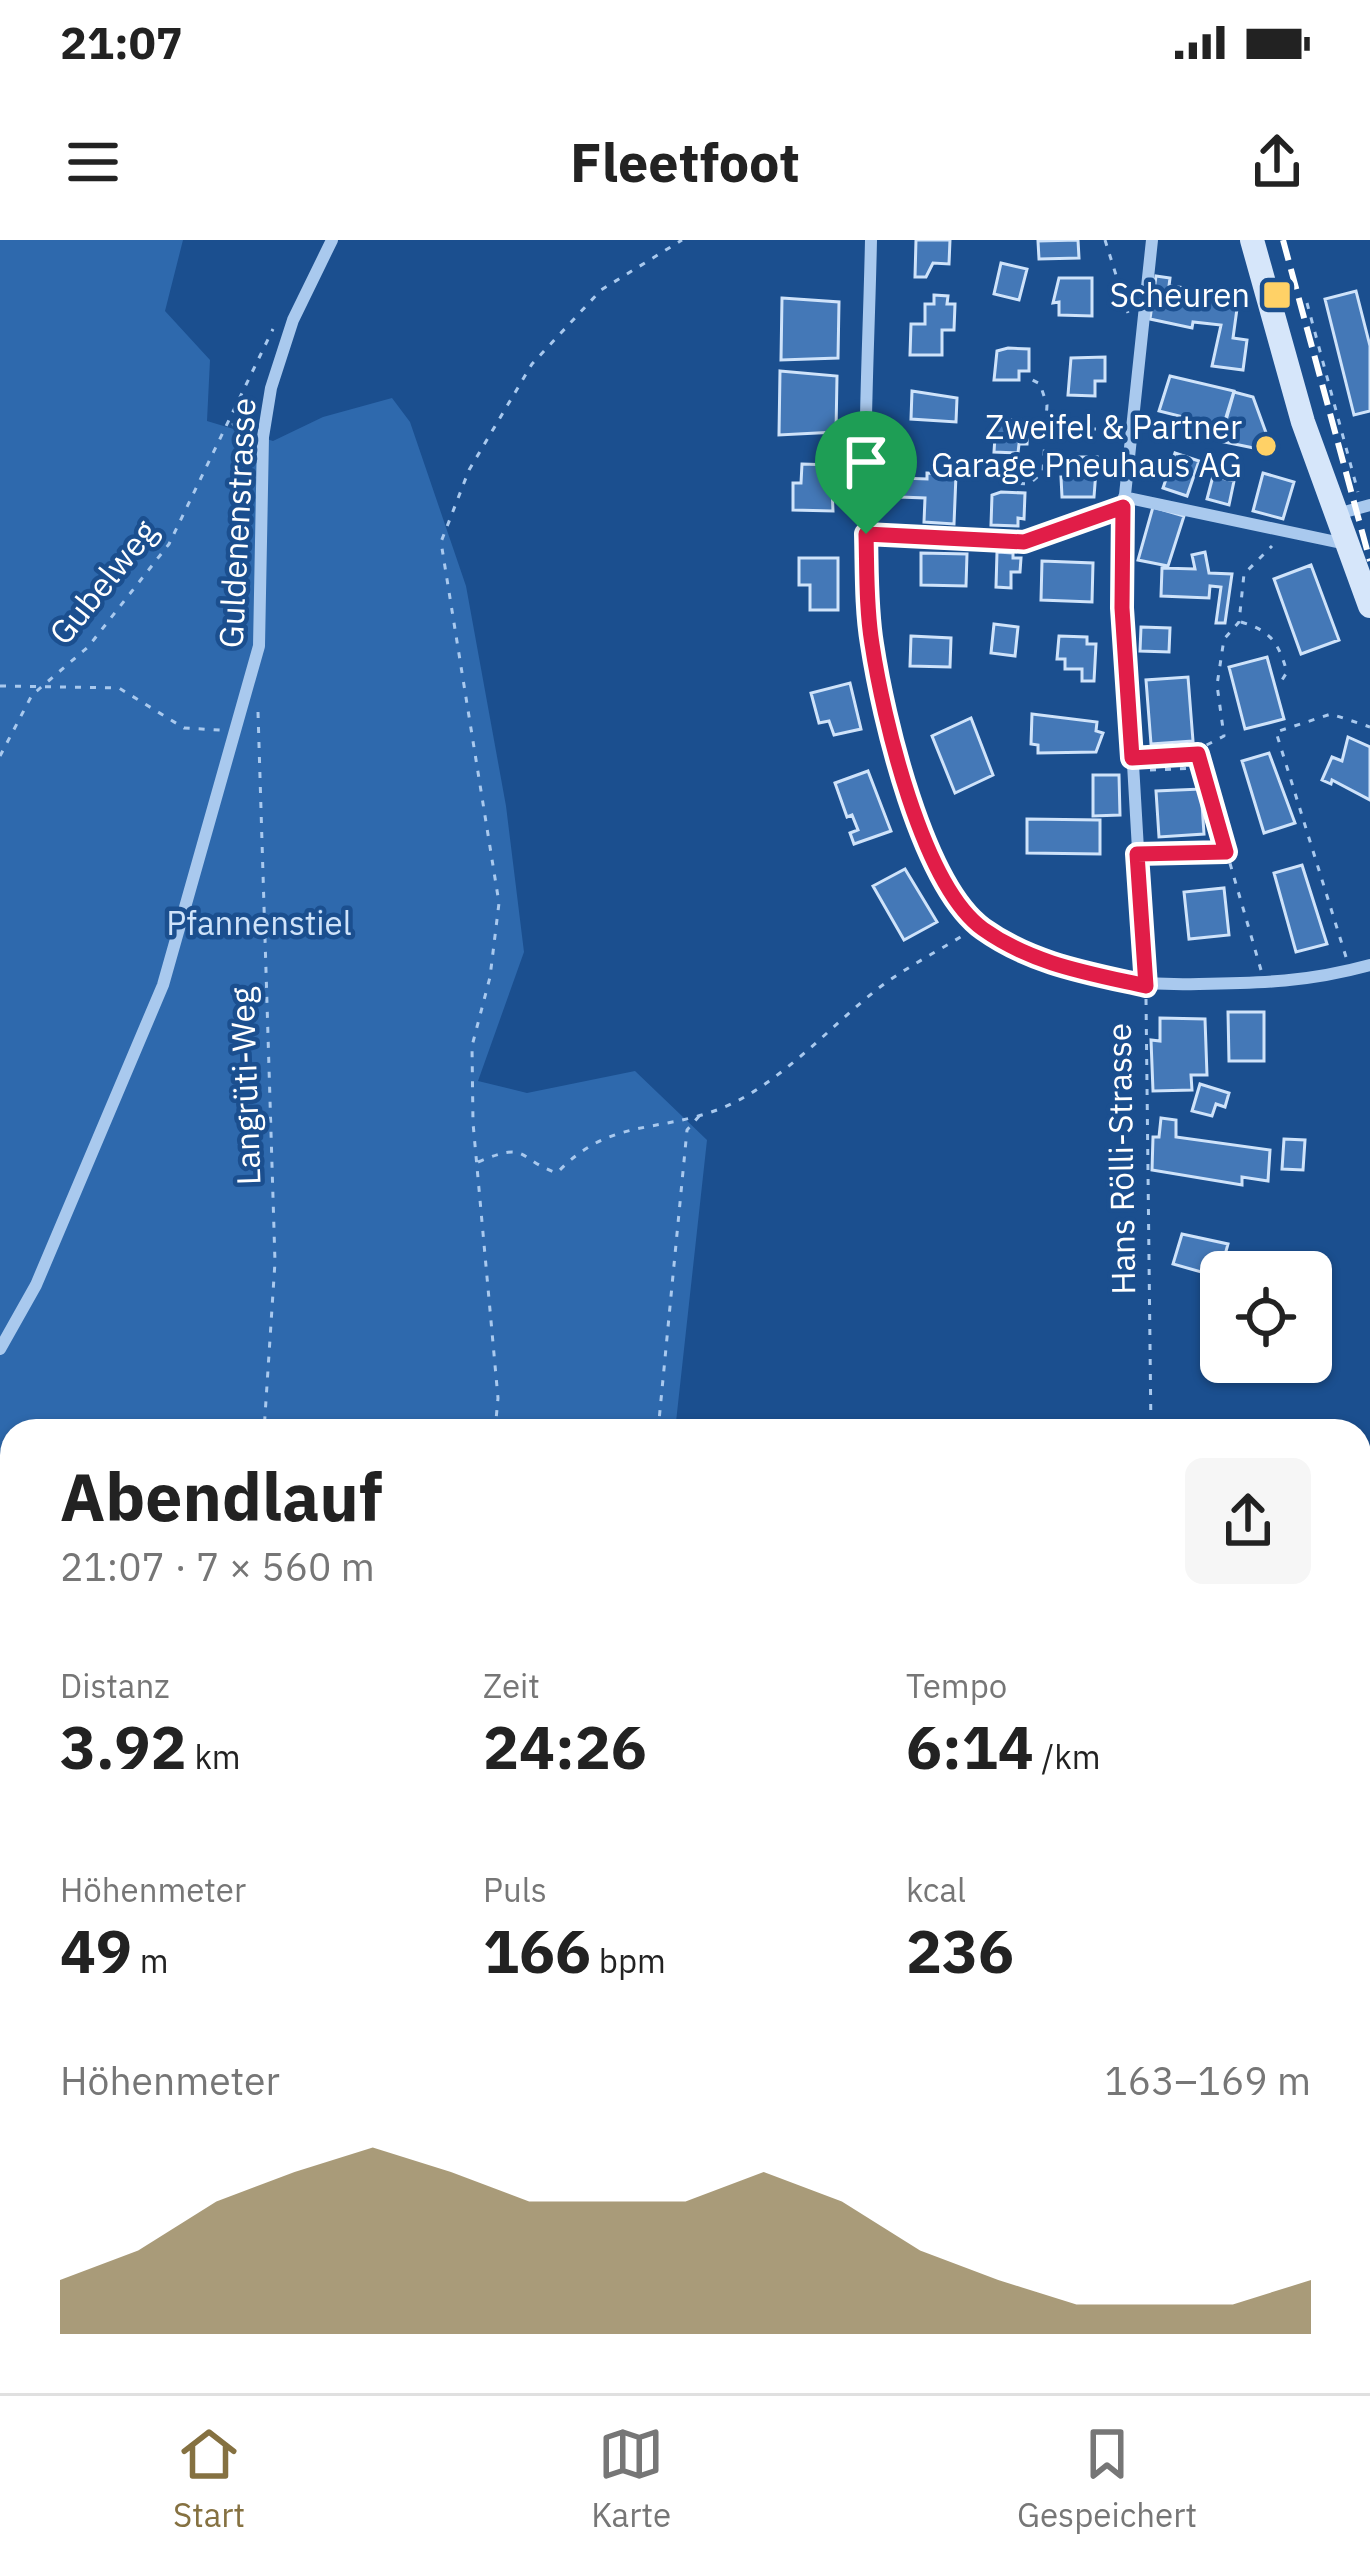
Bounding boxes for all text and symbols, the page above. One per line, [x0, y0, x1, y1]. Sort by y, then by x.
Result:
text: 21:07 [60, 13, 183, 71]
text: Fleetfoot [570, 127, 800, 197]
icon: menu [60, 129, 126, 195]
icon: share [1244, 129, 1310, 195]
place label: Scheuren [1110, 273, 1250, 316]
marker: Scheuren [1261, 279, 1293, 311]
street label: Guldenenstrasse [208, 397, 265, 649]
place label: Zweifel & Partner Garage Pneuhaus AG [931, 405, 1242, 486]
pin [815, 411, 917, 534]
icon: arrive [833, 429, 899, 495]
marker: Zweifel & Partner Garage Pneuhaus AG [1253, 433, 1279, 459]
street label: Gubelweg [39, 510, 166, 653]
park label: Pfannenstiel [166, 901, 352, 944]
street label: Langrüti-Weg [220, 986, 269, 1186]
street label: Hans Rölli-Strasse [1097, 1023, 1144, 1295]
map controls [1200, 1251, 1332, 1383]
button: locate [1200, 1251, 1332, 1383]
text: Abendlauf [60, 1453, 383, 1539]
button: share [1185, 1458, 1311, 1584]
text: 21:07 · 7 × 560 m [60, 1541, 375, 1592]
text: Distanz [60, 1664, 170, 1707]
text: Zeit [483, 1664, 540, 1707]
text: Tempo [906, 1664, 1007, 1707]
text: 3.92 [60, 1707, 187, 1786]
text: 24:26 [483, 1707, 647, 1786]
text: 6:14 [906, 1707, 1034, 1786]
text: km [187, 1735, 241, 1778]
text: /km [1034, 1735, 1100, 1778]
text: Höhenmeter [60, 1868, 246, 1911]
text: Puls [483, 1868, 547, 1911]
text: kcal [906, 1868, 966, 1911]
text: 49 [60, 1911, 132, 1990]
text: 166 [483, 1911, 591, 1990]
text: 236 [906, 1911, 1014, 1990]
text: m [132, 1939, 169, 1982]
text: bpm [591, 1939, 666, 1982]
text: Höhenmeter [60, 2055, 280, 2106]
text: 163–169 m [1104, 2055, 1311, 2106]
tab: Start [173, 2421, 245, 2536]
tab: Karte [591, 2421, 671, 2536]
tab: Gespeichert [1017, 2421, 1197, 2536]

